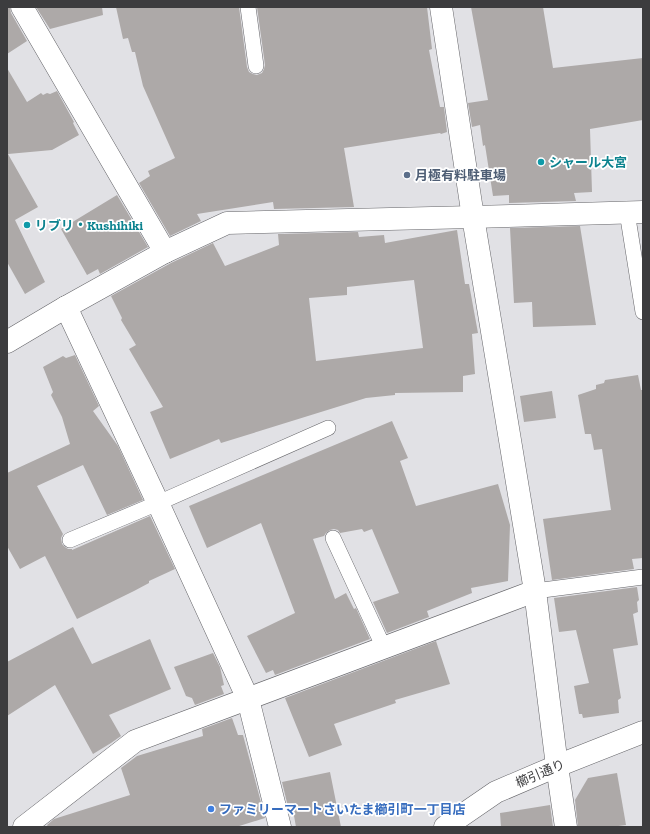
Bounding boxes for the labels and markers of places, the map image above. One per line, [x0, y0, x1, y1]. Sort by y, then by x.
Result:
place label: シャール大宮 [549, 155, 627, 170]
marker: シャール大宮 [536, 157, 546, 167]
place label: 月極有料駐車場 [415, 168, 506, 183]
marker: 月極有料駐車場 [402, 170, 412, 180]
place label: リブリ・Kushihiki [35, 218, 143, 233]
marker: リブリ・Kushihiki [22, 220, 32, 230]
place label: ファミリーマートさいたま櫛引町一丁目店 [219, 802, 466, 817]
marker: ファミリーマートさいたま櫛引町一丁目店 [206, 804, 216, 814]

